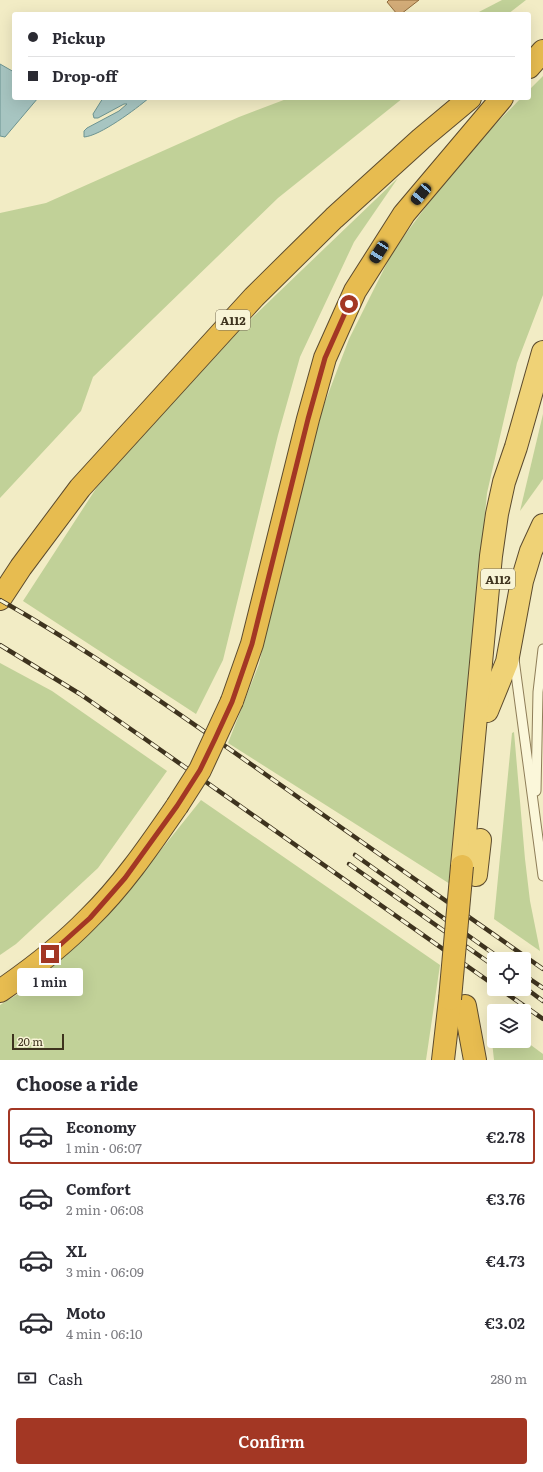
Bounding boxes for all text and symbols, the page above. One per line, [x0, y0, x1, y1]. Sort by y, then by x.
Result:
text: Pickup [52, 26, 105, 49]
text: Drop-off [52, 64, 117, 87]
car [409, 181, 433, 207]
car [367, 239, 391, 265]
route start [340, 295, 358, 313]
road number: A112 [216, 310, 250, 330]
road number: A112 [481, 569, 515, 589]
route end [41, 945, 59, 963]
map controls [487, 952, 531, 1048]
button: locate [487, 952, 531, 996]
callout: 1 min [17, 968, 83, 996]
text: 1 min [33, 972, 67, 991]
button: layers [487, 1004, 531, 1048]
scale bar [12, 1032, 64, 1051]
text: 20 m [18, 1033, 43, 1049]
text: Choose a ride [16, 1070, 138, 1097]
text: Economy [66, 1115, 136, 1138]
icon: car [18, 1118, 54, 1154]
text: €2.78 [486, 1125, 525, 1148]
text: 1 min · 06:07 [66, 1138, 142, 1157]
text: Comfort [66, 1177, 131, 1200]
icon: car [18, 1180, 54, 1216]
text: €3.76 [486, 1187, 525, 1210]
text: 2 min · 06:08 [66, 1200, 144, 1219]
text: XL [66, 1239, 87, 1262]
icon: car [18, 1242, 54, 1278]
text: €4.73 [486, 1249, 525, 1272]
text: 3 min · 06:09 [66, 1262, 144, 1281]
text: Moto [66, 1301, 106, 1324]
icon: car [18, 1304, 54, 1340]
text: €3.02 [485, 1311, 525, 1334]
text: 4 min · 06:10 [66, 1324, 142, 1343]
icon: cash [16, 1367, 38, 1389]
text: Cash [48, 1367, 83, 1390]
text: 280 m [491, 1369, 527, 1388]
button: Confirm [16, 1418, 527, 1464]

